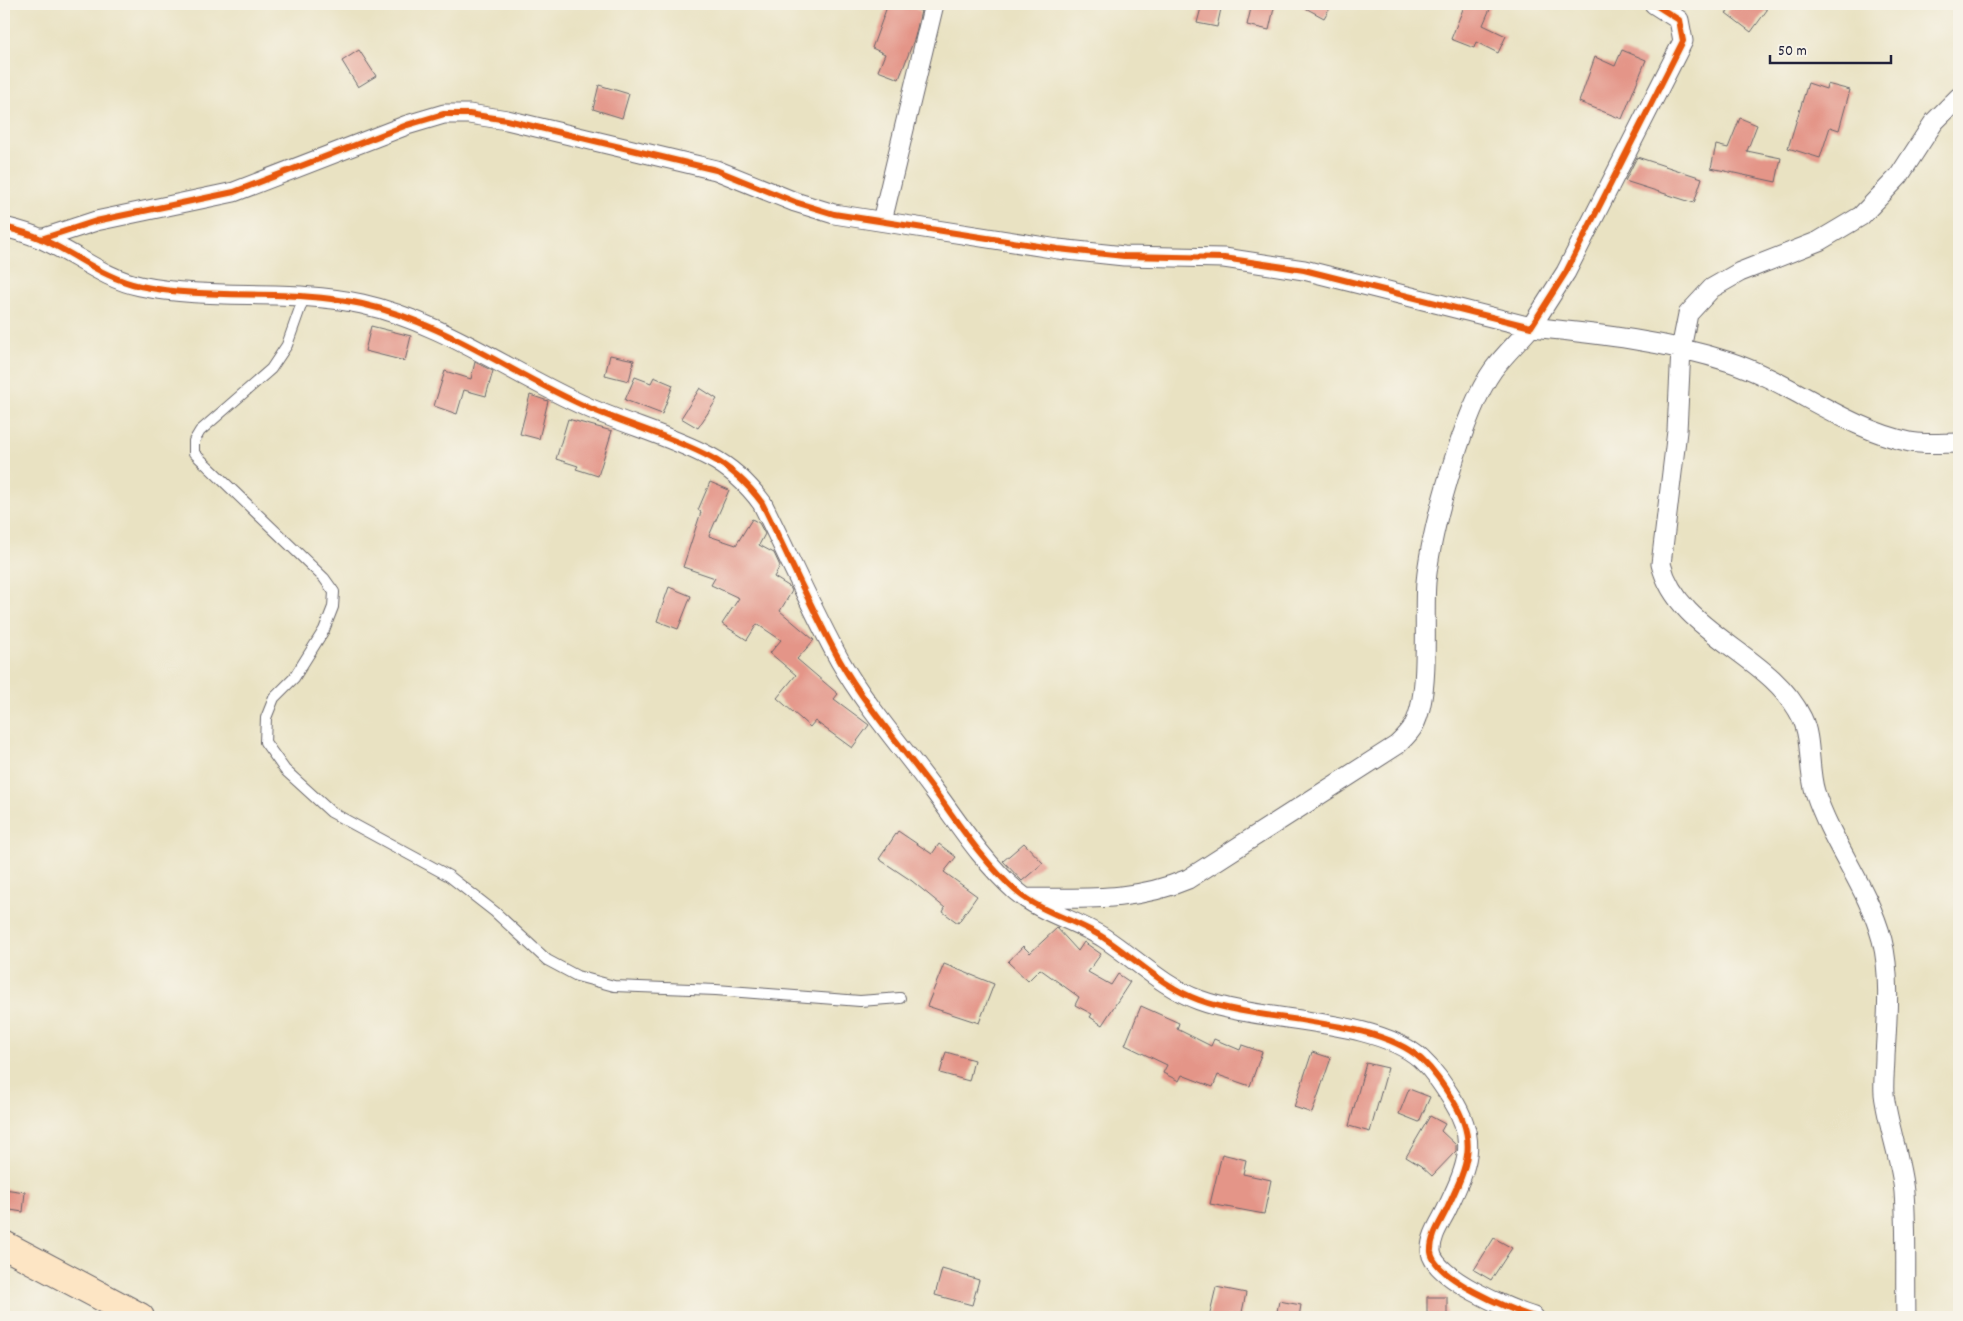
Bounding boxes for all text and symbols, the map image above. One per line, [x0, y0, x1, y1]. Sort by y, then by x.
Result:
scale bar [1770, 32, 1892, 64]
text: 50 m [1778, 41, 1807, 63]

